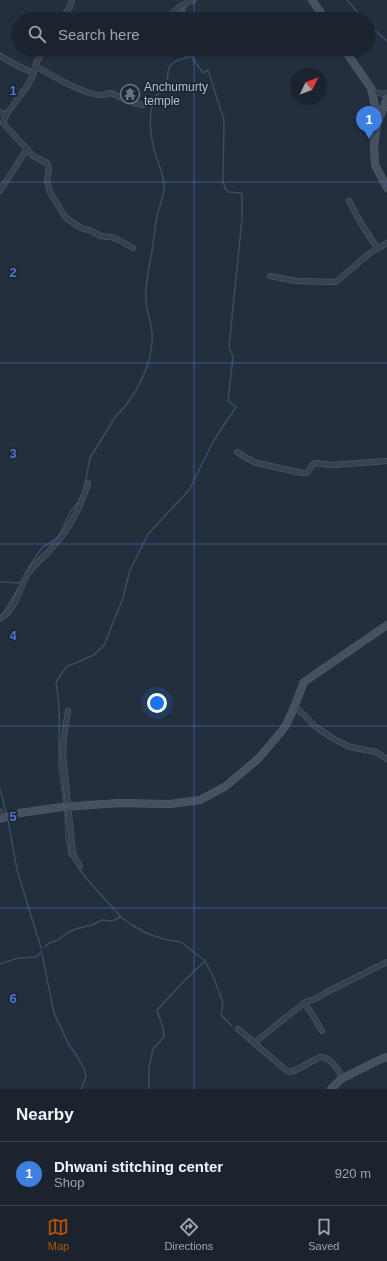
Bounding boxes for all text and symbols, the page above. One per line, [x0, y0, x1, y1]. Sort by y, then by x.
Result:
search box [12, 12, 375, 56]
icon: search [26, 23, 48, 45]
text: Search here [58, 26, 140, 43]
north arrow [291, 68, 327, 104]
place label: Anchumurty temple [144, 80, 208, 108]
text: 1 [9, 83, 17, 98]
temple icon: Anchumurty temple [119, 83, 141, 105]
pin: 1 [356, 106, 382, 139]
text: 2 [9, 265, 17, 280]
text: 3 [9, 446, 17, 461]
text: 4 [9, 628, 17, 643]
your location [147, 693, 167, 713]
text: 5 [9, 809, 17, 824]
text: 6 [9, 991, 17, 1006]
text: Nearby [16, 1105, 74, 1124]
text: Dhwani stitching center [54, 1158, 223, 1175]
text: 1 [25, 1166, 33, 1181]
text: 920 m [335, 1166, 371, 1181]
text: Shop [54, 1175, 84, 1190]
tab: Map [47, 1216, 69, 1252]
tab: Directions [164, 1216, 213, 1252]
tab: Saved [308, 1216, 339, 1252]

